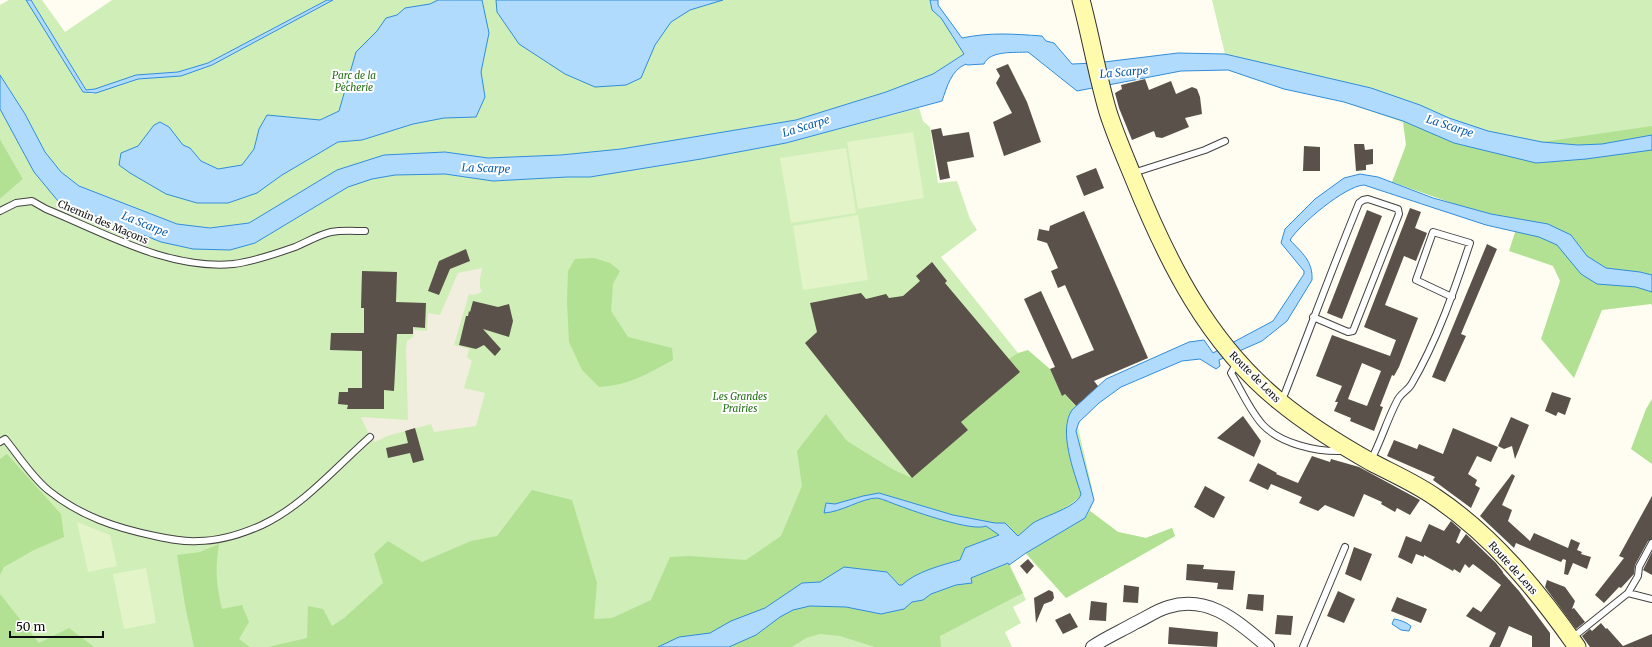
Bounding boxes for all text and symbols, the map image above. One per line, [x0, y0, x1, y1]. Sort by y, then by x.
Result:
water label: La Scarpe [1099, 63, 1149, 81]
park label: Parc de la Pècherie [332, 69, 376, 94]
water label: La Scarpe [781, 112, 832, 140]
water label: La Scarpe [1425, 112, 1476, 140]
water label: La Scarpe [461, 160, 511, 176]
street label: Chemin des Maçons [56, 197, 150, 247]
water label: La Scarpe [120, 208, 171, 240]
street label: Route de Lens [1227, 349, 1283, 405]
park label: Les Grandes Prairies [713, 390, 767, 415]
street label: Route de Lens [1486, 539, 1540, 597]
scale bar [10, 613, 103, 639]
text: 50 m [16, 619, 45, 634]

